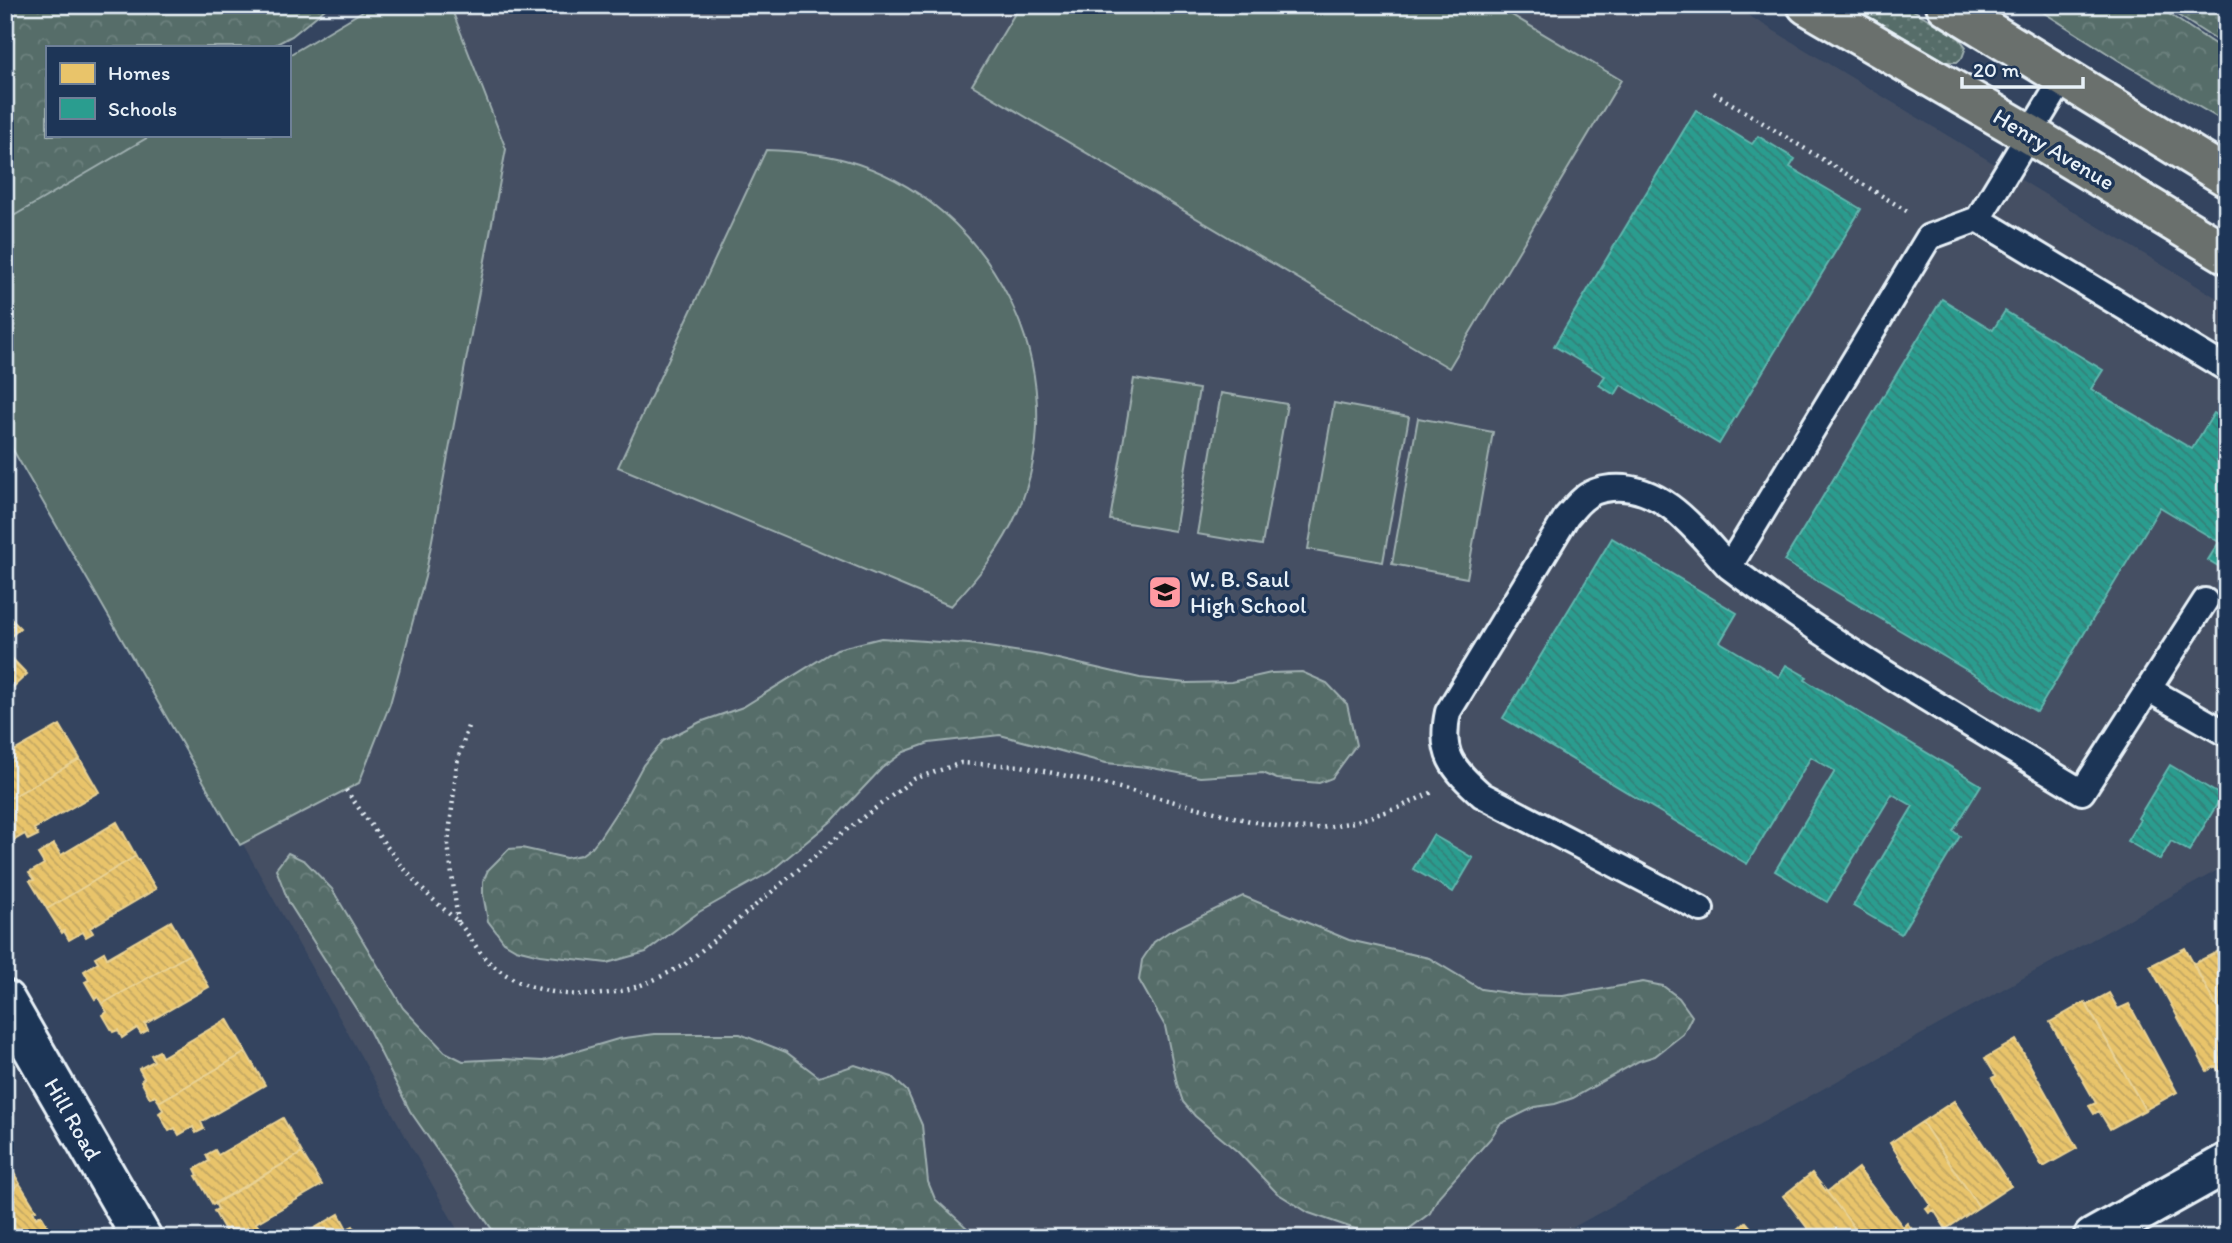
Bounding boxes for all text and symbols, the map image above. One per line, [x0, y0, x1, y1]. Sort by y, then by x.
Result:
legend [46, 46, 290, 136]
scale bar [1962, 46, 2083, 90]
text: 20 m [1973, 57, 2020, 82]
text: Homes [108, 60, 170, 85]
text: Schools [108, 96, 177, 121]
street label: Henry Avenue [1988, 102, 2120, 196]
place label: W. B. Saul High School [1190, 565, 1307, 619]
school or university icon: W. B. Saul High School [1146, 573, 1184, 611]
street label: Hill Road [38, 1073, 108, 1166]

